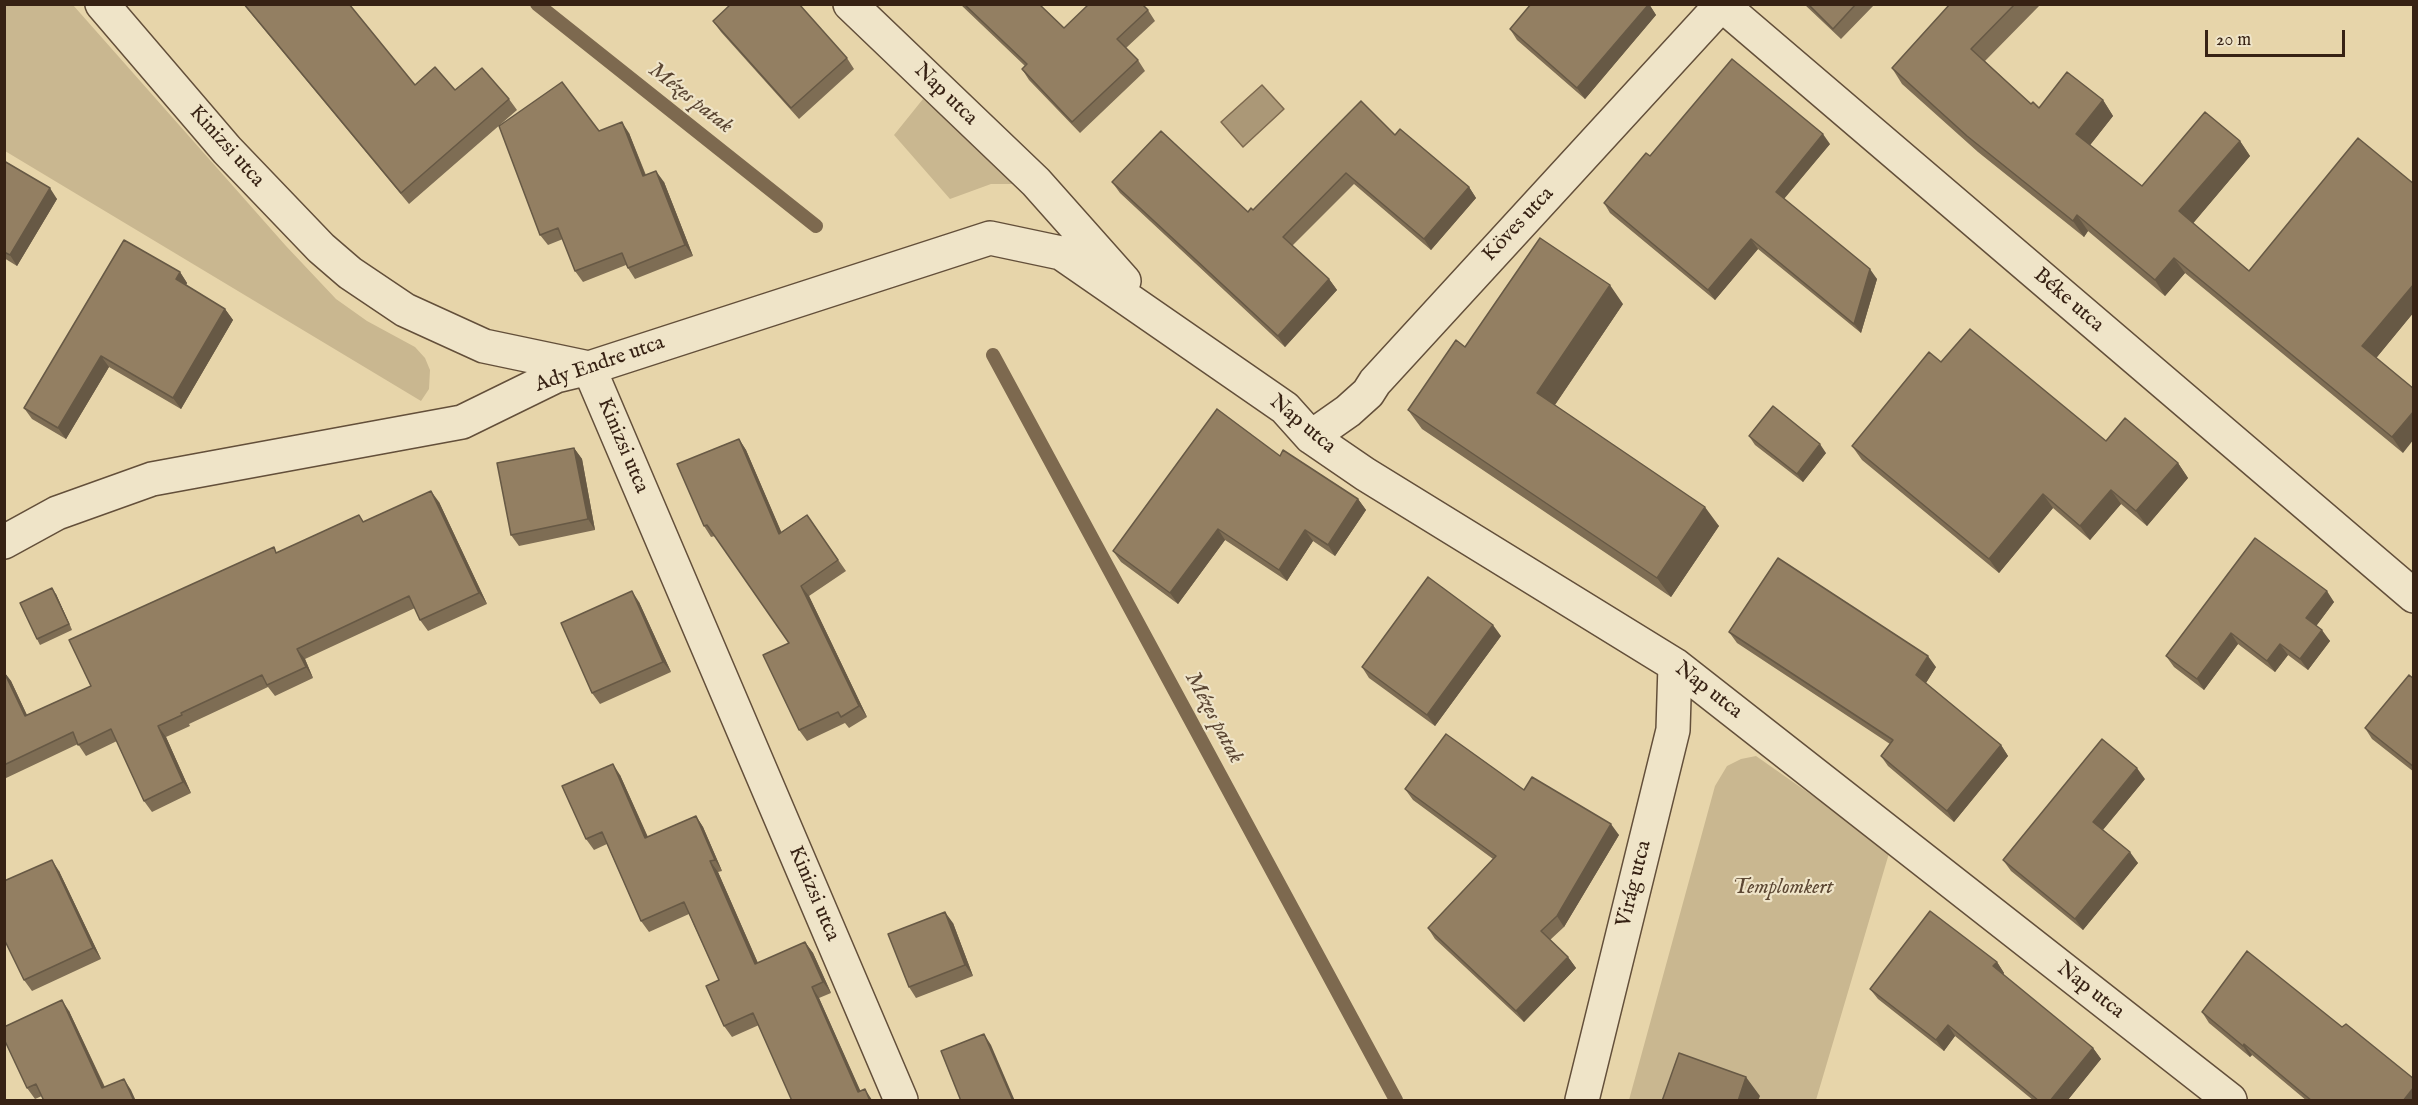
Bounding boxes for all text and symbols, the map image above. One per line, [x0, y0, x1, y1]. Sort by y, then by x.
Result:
scale bar [2208, 18, 2348, 56]
text: 20 m [2216, 29, 2251, 52]
water label: Mézes patak [642, 58, 738, 140]
street label: Nap utca [908, 59, 982, 131]
street label: Kinizsi utca [183, 101, 269, 193]
street label: Köves utca [1478, 182, 1560, 268]
street label: Béke utca [2028, 264, 2108, 338]
street label: Ady Endre utca [532, 331, 668, 399]
street label: Nap utca [1264, 390, 1340, 460]
street label: Kinizsi utca [591, 395, 653, 497]
street label: Nap utca [1669, 657, 1747, 725]
water label: Mézes patak [1178, 668, 1248, 768]
street label: Virág utca [1612, 838, 1658, 930]
street label: Kinizsi utca [782, 843, 844, 945]
park label: Templomkert [1733, 876, 1833, 902]
street label: Nap utca [2051, 957, 2129, 1025]

